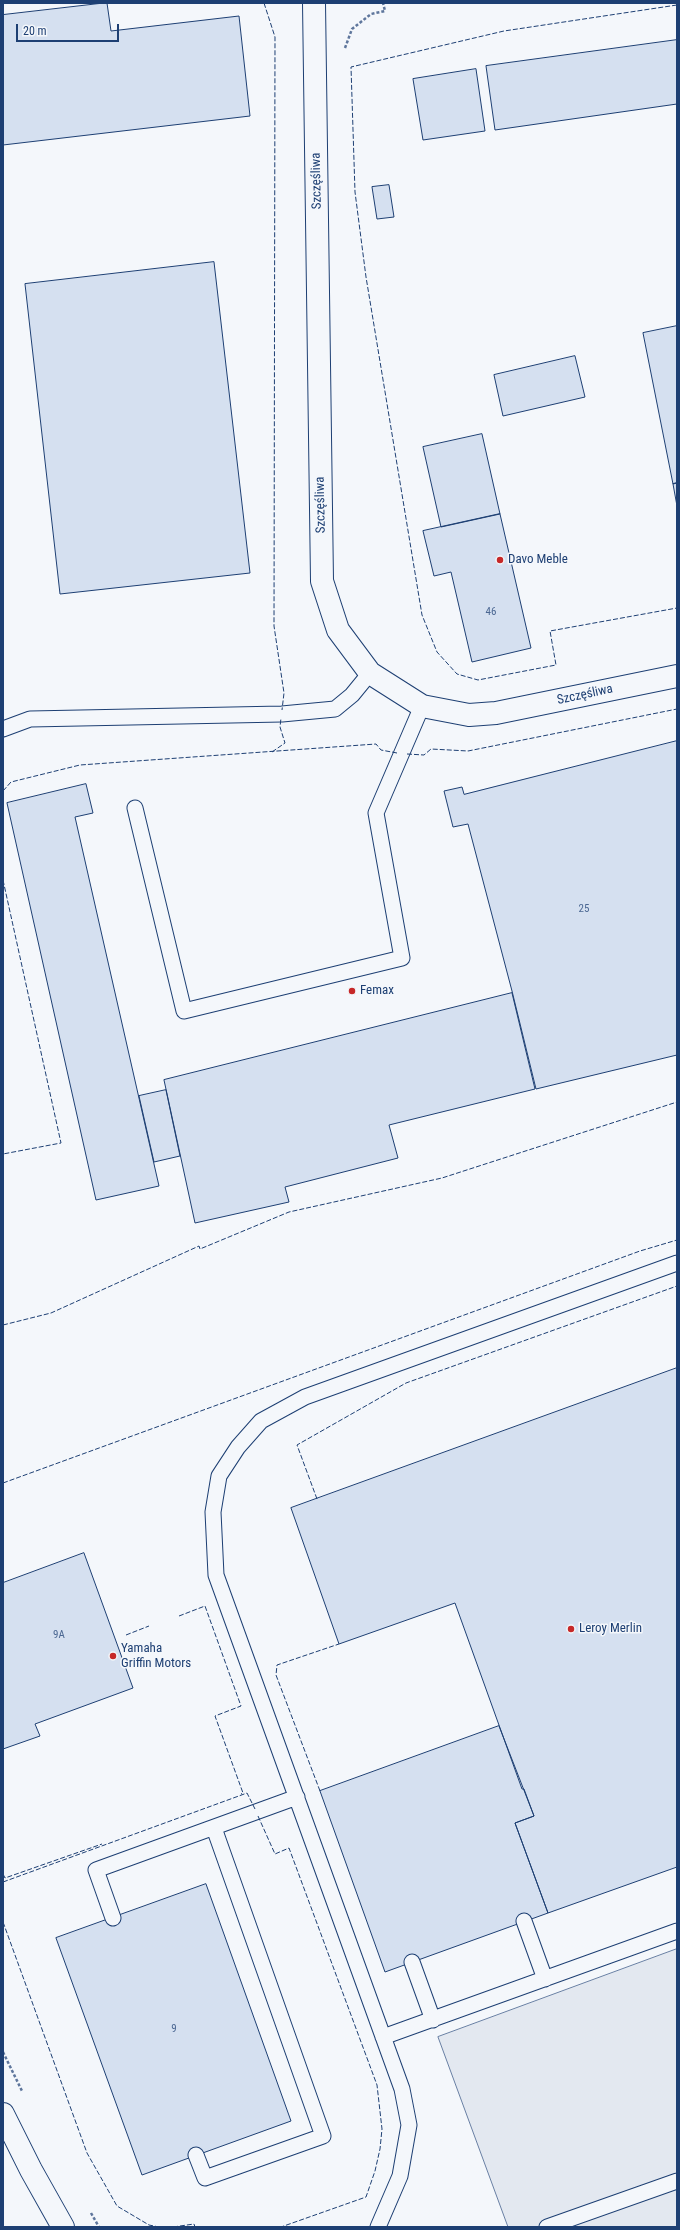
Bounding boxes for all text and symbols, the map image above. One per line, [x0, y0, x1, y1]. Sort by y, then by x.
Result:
scale bar [18, 16, 121, 42]
text: 20 m [23, 24, 47, 38]
street label: Szczęśliwa [309, 153, 325, 209]
street label: Szczęśliwa [313, 477, 329, 533]
place label: Davo Meble [508, 552, 568, 568]
marker: Davo Meble [495, 555, 505, 565]
house number: 46 [486, 605, 496, 619]
street label: Szczęśliwa [556, 681, 614, 709]
house number: 25 [579, 902, 589, 916]
place label: Femax [360, 983, 394, 999]
marker: Femax [347, 986, 357, 996]
place label: Leroy Merlin [579, 1621, 642, 1637]
marker: Leroy Merlin [566, 1624, 576, 1634]
house number: 9A [53, 1628, 65, 1642]
place label: Yamaha Griffin Motors [121, 1641, 191, 1672]
marker: Yamaha Griffin Motors [108, 1651, 118, 1661]
house number: 9 [171, 2022, 177, 2036]

